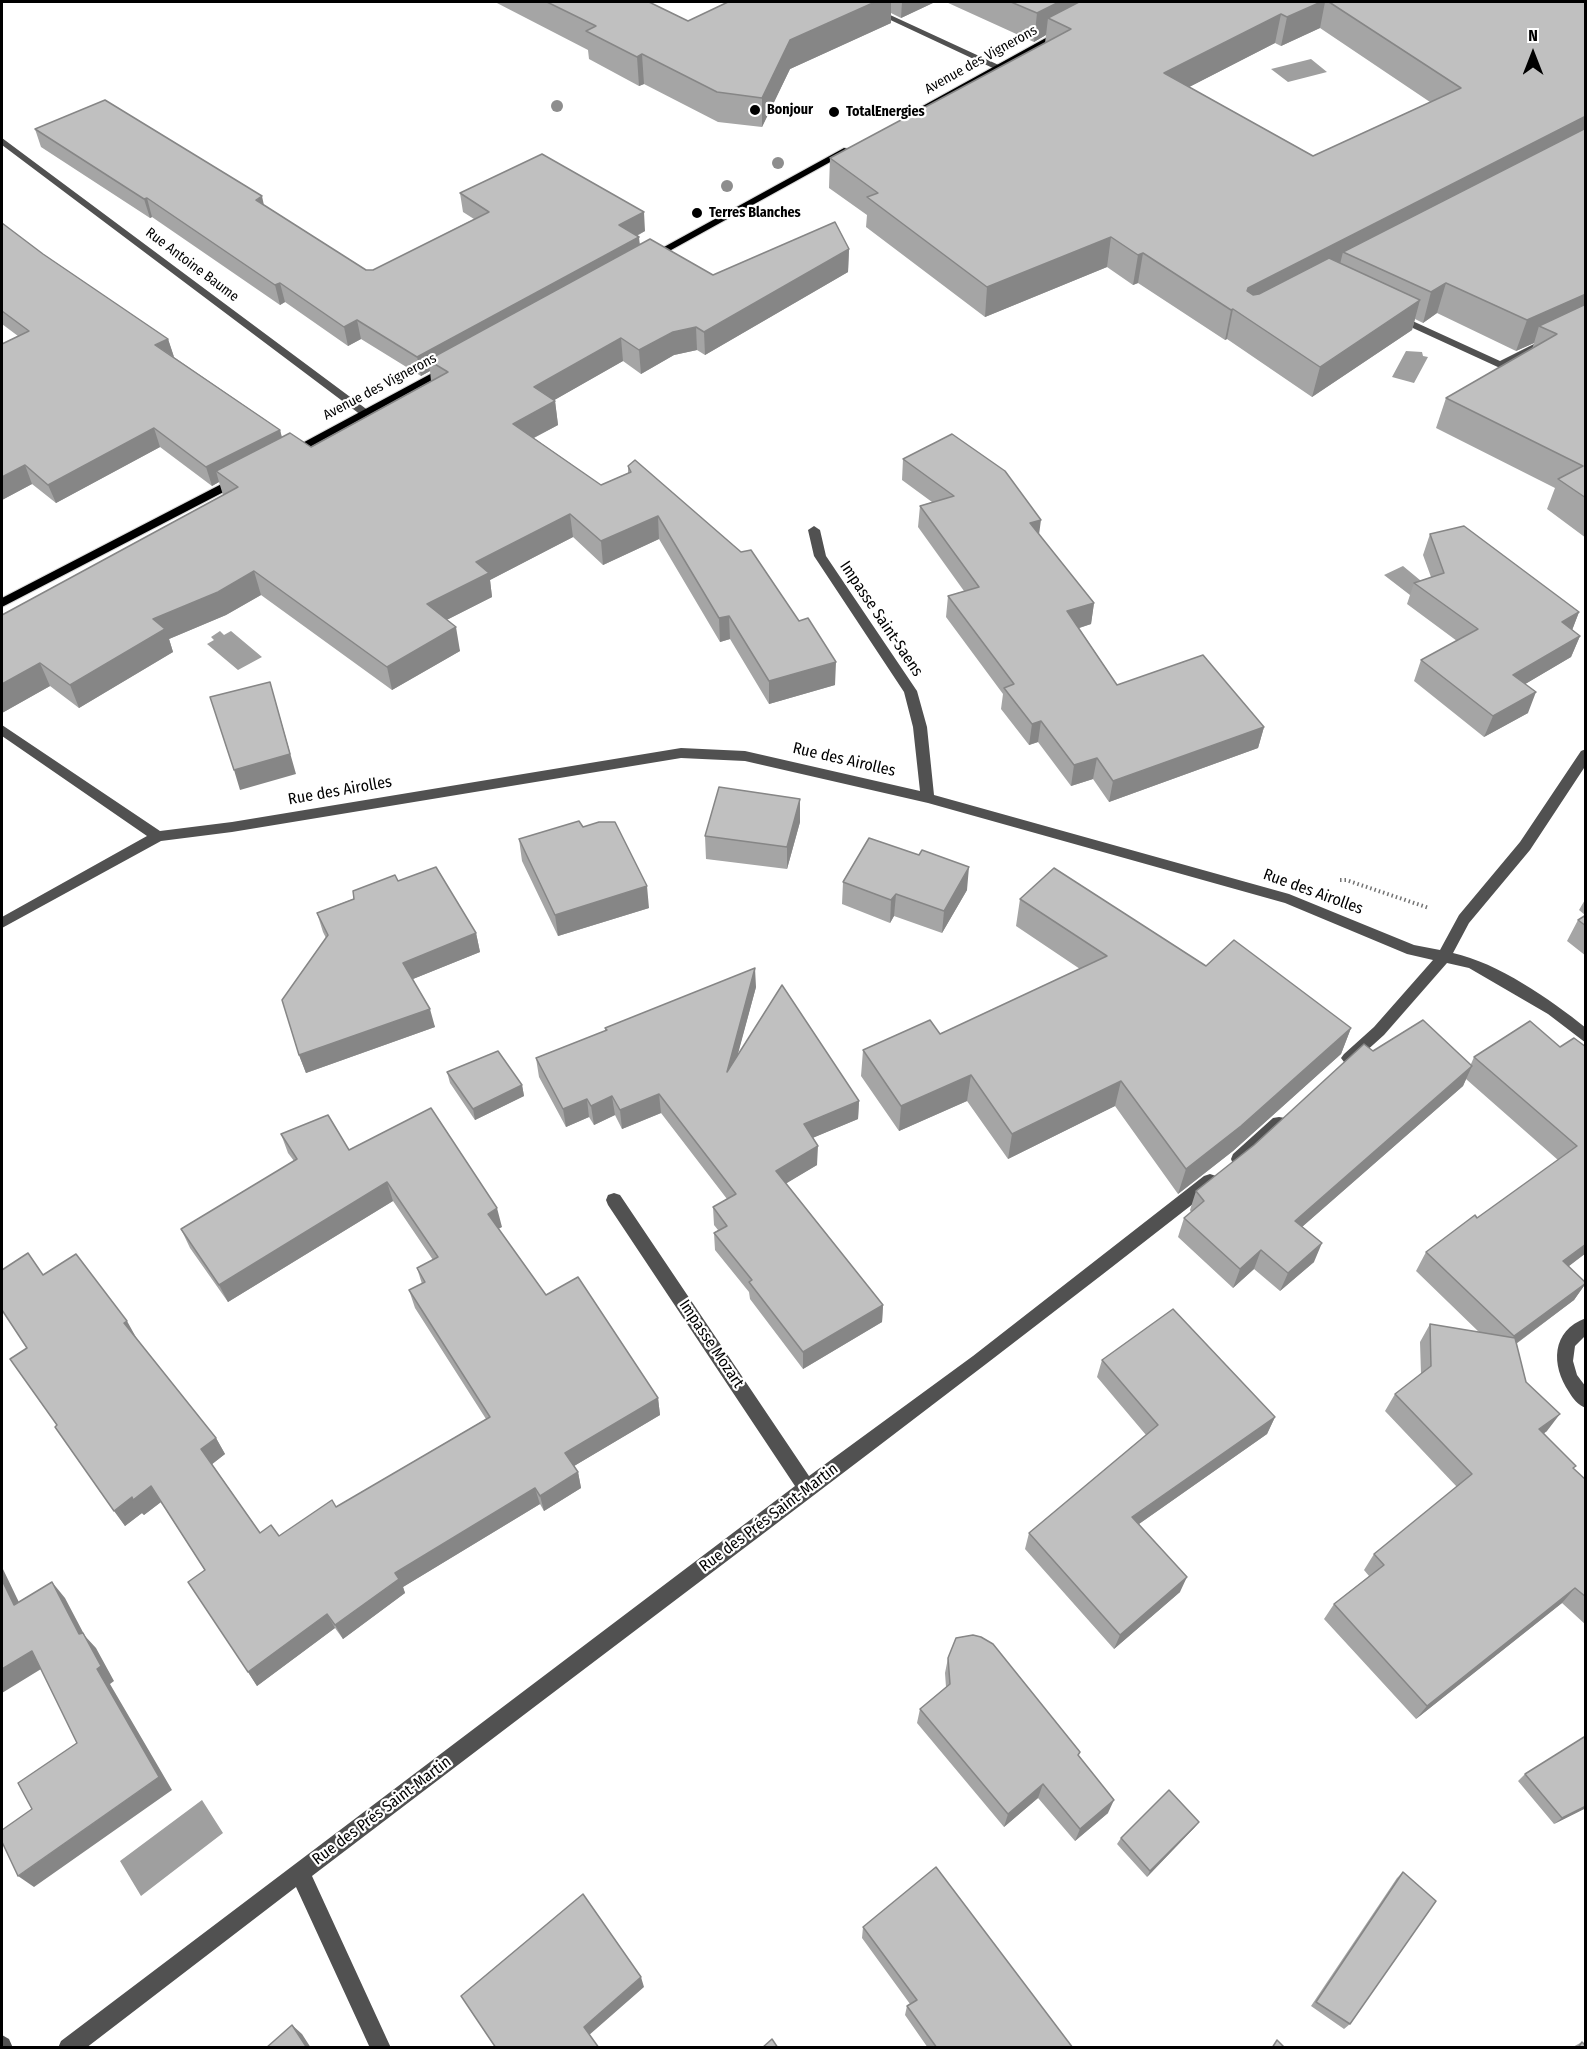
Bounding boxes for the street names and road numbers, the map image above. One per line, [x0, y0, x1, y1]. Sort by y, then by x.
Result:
street label: Avenue des Vignerons [922, 22, 1040, 98]
street label: Rue Antoine Baume [142, 225, 242, 305]
street label: Avenue des Vignerons [321, 350, 439, 424]
street label: Impasse Saint-Saens [835, 558, 927, 680]
street label: Rue des Airolles [791, 739, 897, 781]
street label: Rue des Airolles [287, 772, 393, 810]
street label: Rue des Airolles [1260, 865, 1366, 919]
street label: Impasse Mozart [674, 1296, 748, 1392]
street label: Rue des Prés Saint-Martin [696, 1460, 842, 1576]
street label: Rue des Prés Saint-Martin [309, 1753, 455, 1869]

